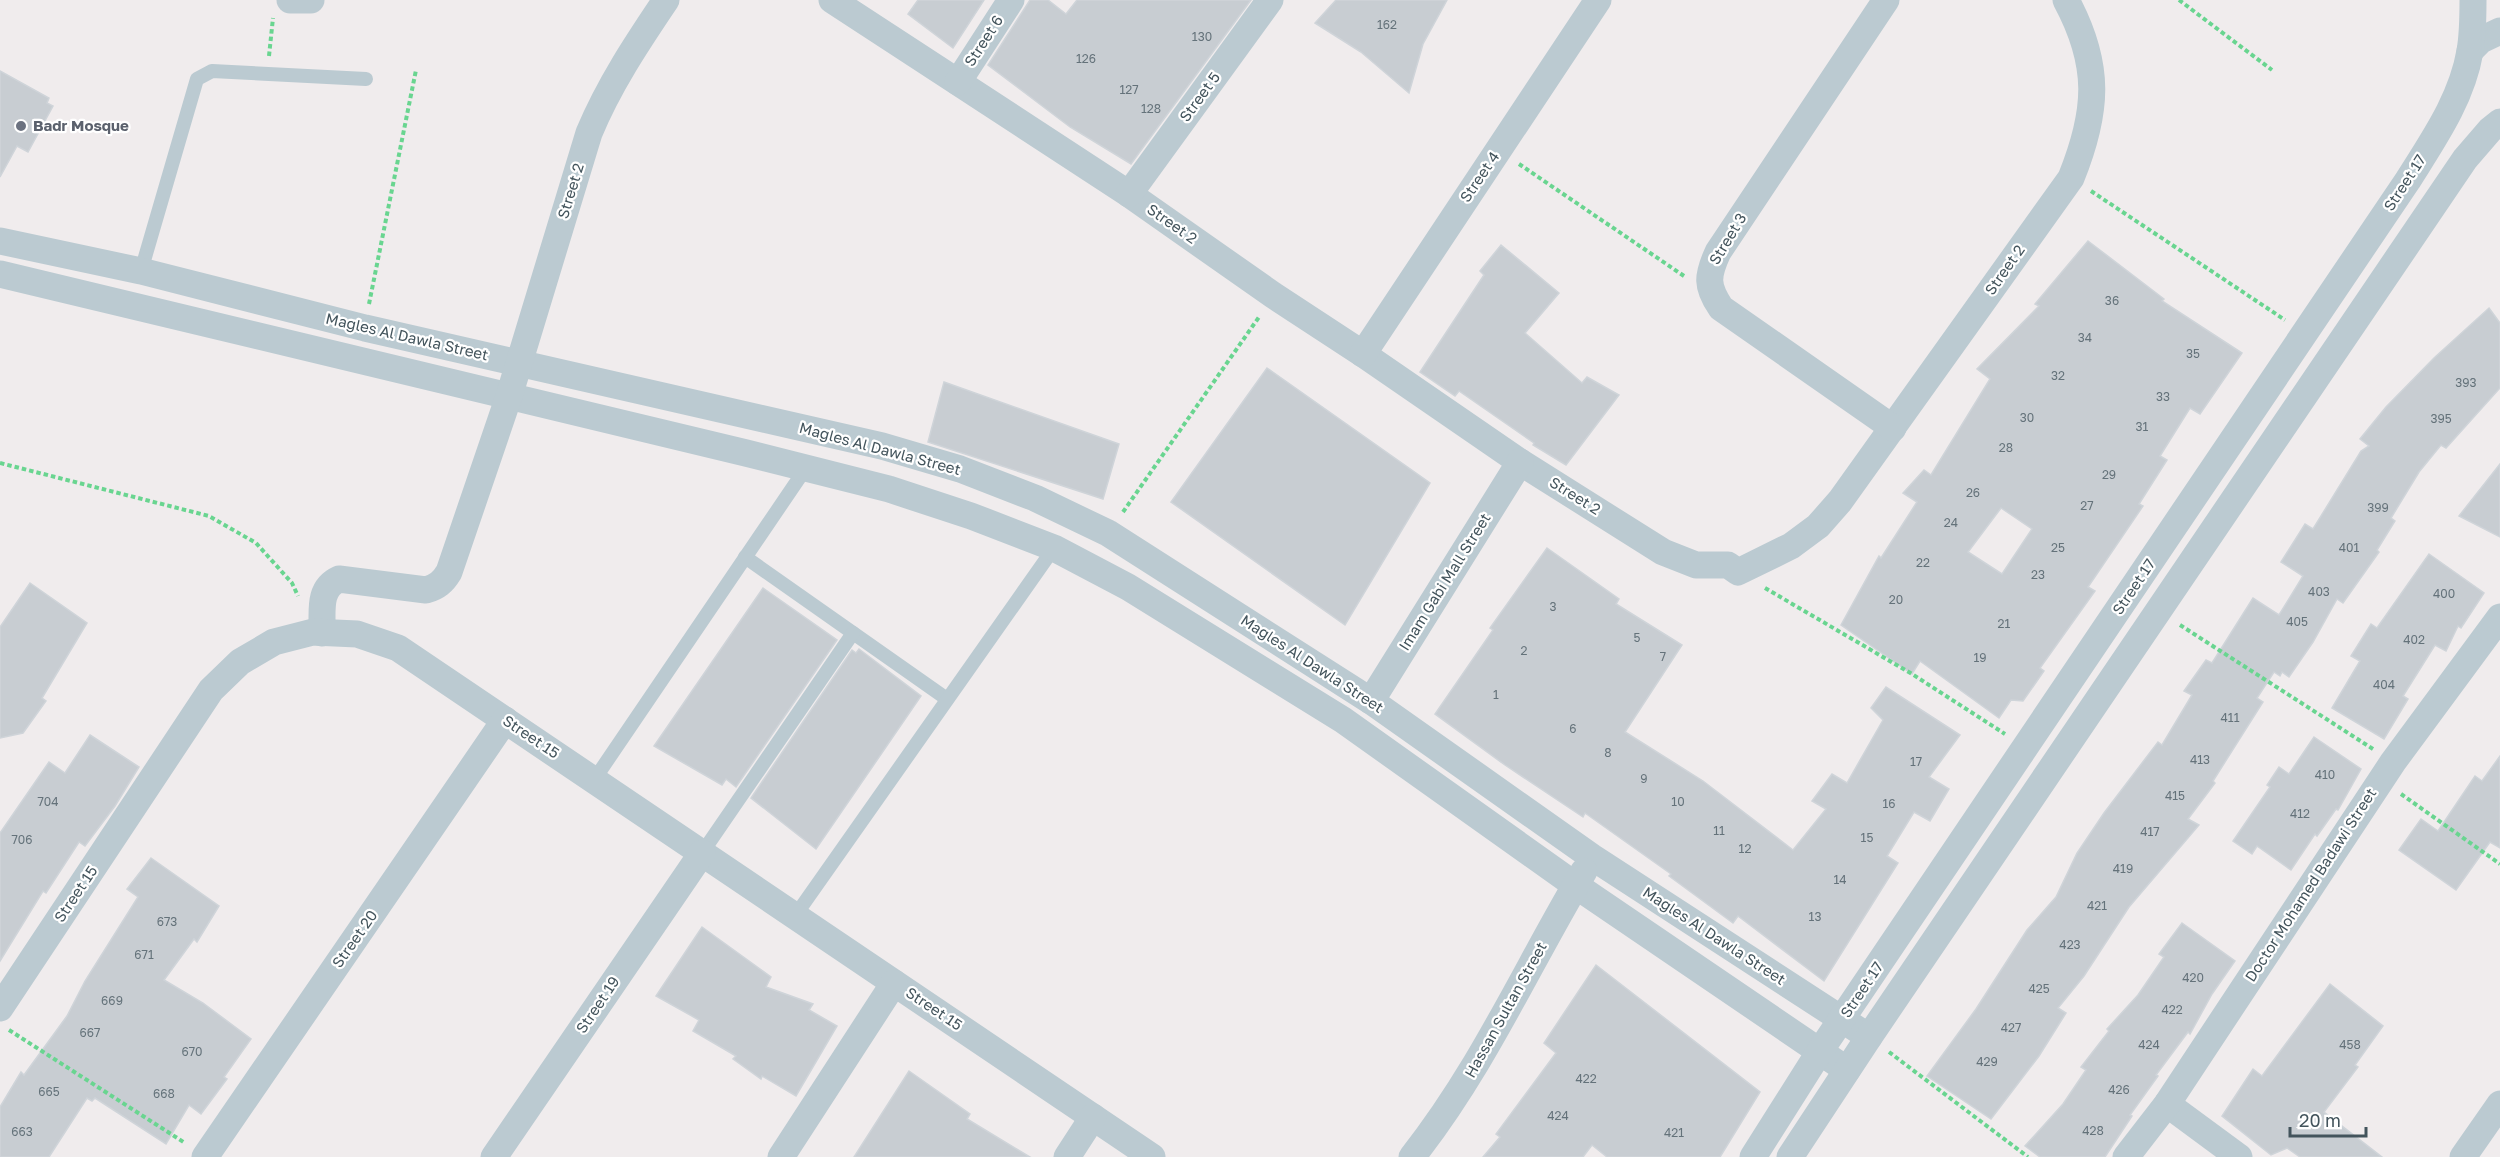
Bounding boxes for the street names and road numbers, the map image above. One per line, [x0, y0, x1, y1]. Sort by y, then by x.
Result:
street label: Street 6 [960, 12, 1006, 69]
street label: Street 5 [1175, 68, 1223, 125]
street label: Street 4 [1456, 148, 1503, 205]
street label: Street 17 [2379, 151, 2429, 214]
street label: Street 2 [553, 161, 587, 221]
street label: Street 2 [1144, 200, 1201, 247]
street label: Street 3 [1705, 209, 1750, 268]
street label: Street 2 [1981, 241, 2028, 298]
street label: Magles Al Dawla Street [324, 309, 490, 364]
street label: Magles Al Dawla Street [798, 418, 963, 478]
street label: Street 2 [1547, 472, 1604, 518]
street label: Imam Gabi Mall Street [1394, 509, 1494, 654]
street label: Street 17 [2108, 555, 2158, 618]
street label: Magles Al Dawla Street [1238, 610, 1387, 716]
street label: Street 15 [500, 711, 563, 762]
street label: Doctor Mohamed Badawi Street [2241, 784, 2380, 985]
street label: Street 15 [50, 862, 101, 925]
street label: Magles Al Dawla Street [1640, 882, 1789, 988]
street label: Street 20 [328, 906, 381, 971]
street label: Hassan Sultan Street [1460, 939, 1550, 1080]
street label: Street 17 [1836, 958, 1886, 1021]
street label: Street 19 [572, 973, 623, 1036]
street label: Street 15 [903, 983, 966, 1034]

